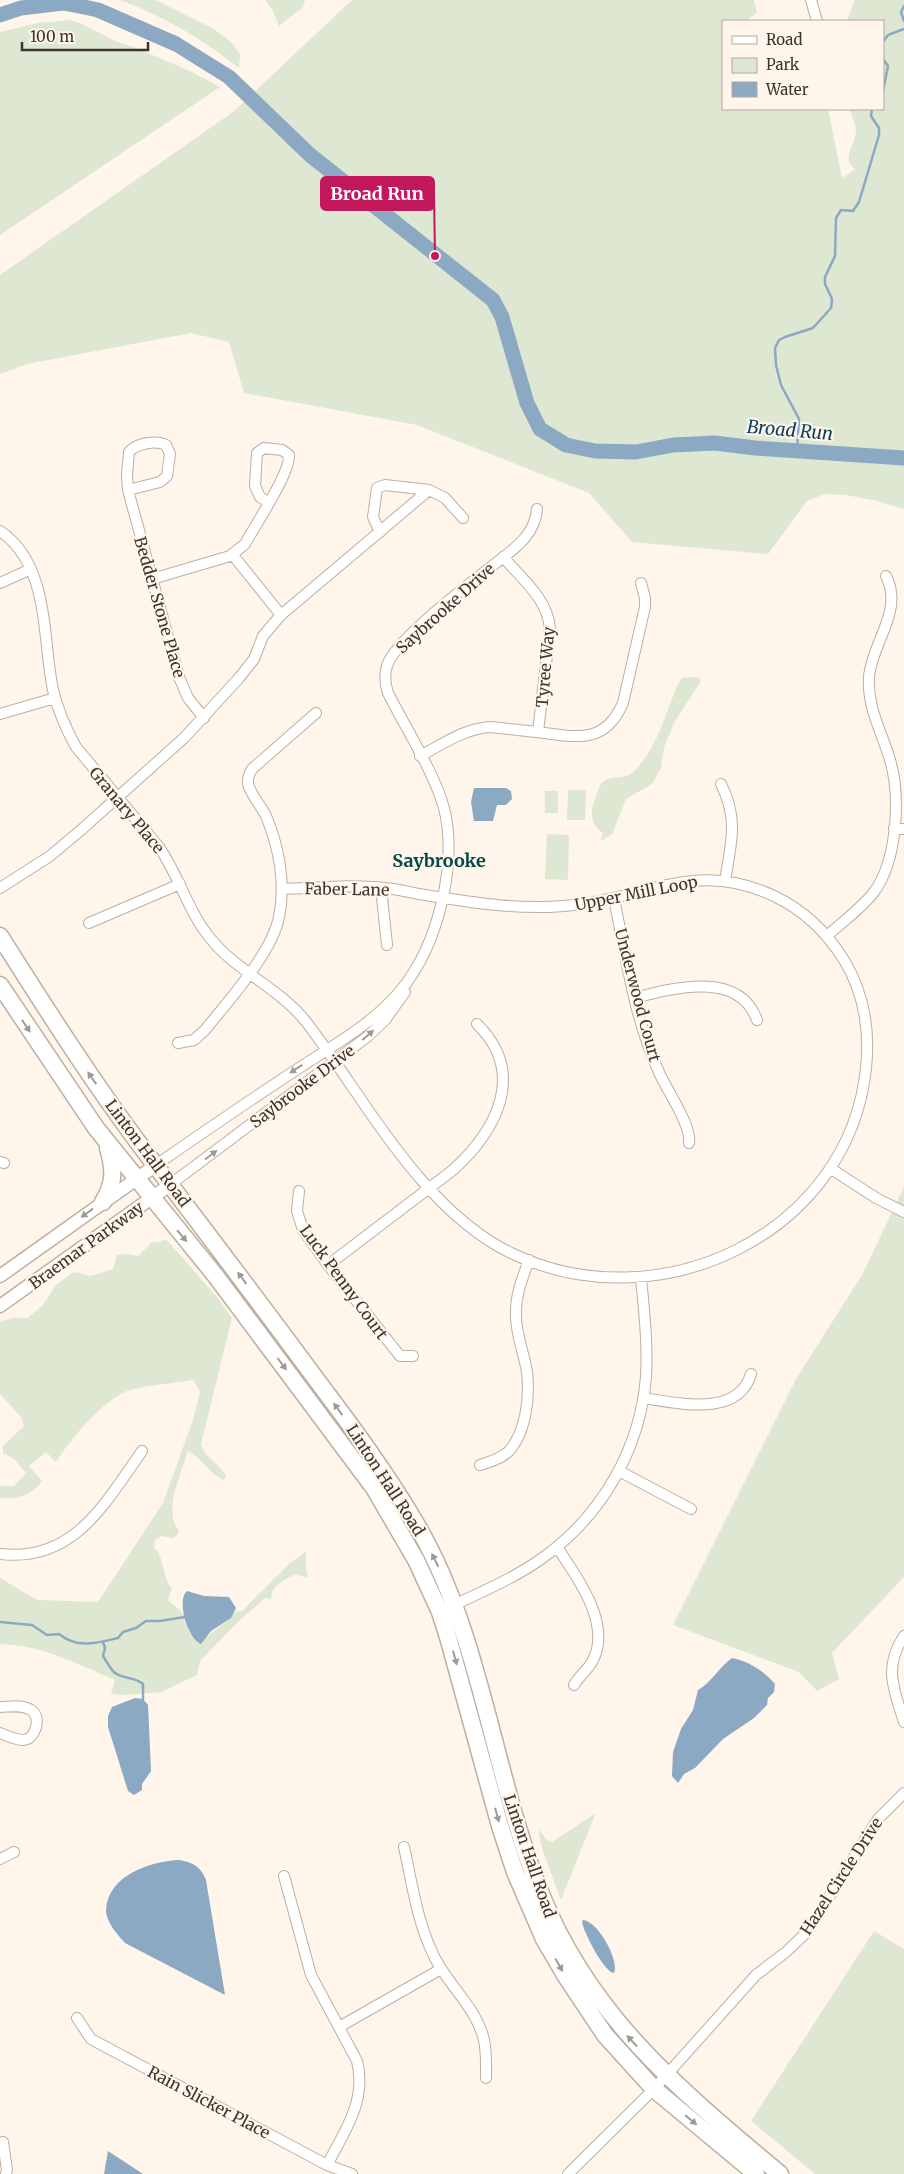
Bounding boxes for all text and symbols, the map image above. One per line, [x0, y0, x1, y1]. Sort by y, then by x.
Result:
scale bar [22, 20, 149, 52]
legend [722, 20, 884, 110]
text: 100 m [30, 27, 74, 46]
text: Road [766, 30, 802, 49]
text: Park [766, 55, 800, 74]
text: Water [765, 80, 809, 99]
callout: Broad Run [321, 177, 434, 210]
text: Broad Run [330, 182, 424, 205]
water label: Broad Run [746, 415, 834, 445]
street label: Bedder Stone Place [130, 534, 190, 680]
street label: Saybrooke Drive [392, 558, 498, 658]
street label: Tyree Way [532, 625, 559, 708]
street label: Granary Place [85, 763, 169, 857]
district label: Saybrooke [392, 849, 486, 872]
street label: Upper Mill Loop [573, 871, 699, 915]
street label: Faber Lane [304, 878, 390, 900]
street label: Underwood Court [611, 926, 666, 1065]
one-way arrow [21, 1019, 31, 1033]
one-way arrow [361, 1030, 374, 1041]
street label: Saybrooke Drive [246, 1040, 358, 1132]
one-way arrow [290, 1065, 303, 1074]
one-way arrow [87, 1071, 97, 1085]
street label: Linton Hall Road [101, 1095, 195, 1211]
one-way arrow [204, 1149, 217, 1160]
street label: Braemar Parkway [25, 1196, 148, 1293]
one-way arrow [80, 1208, 94, 1218]
street label: Luck Penny Court [296, 1221, 393, 1344]
one-way arrow [176, 1230, 187, 1242]
one-way arrow [237, 1271, 247, 1285]
one-way arrow [276, 1357, 287, 1370]
one-way arrow [333, 1402, 343, 1416]
street label: Linton Hall Road [343, 1420, 430, 1540]
one-way arrow [431, 1553, 439, 1567]
one-way arrow [451, 1651, 459, 1666]
street label: Linton Hall Road [500, 1792, 561, 1921]
one-way arrow [493, 1808, 501, 1823]
street label: Hazel Circle Drive [796, 1814, 886, 1938]
one-way arrow [554, 1958, 563, 1972]
one-way arrow [626, 2035, 638, 2047]
street label: Rain Slicker Place [144, 2061, 274, 2143]
one-way arrow [685, 2115, 698, 2126]

